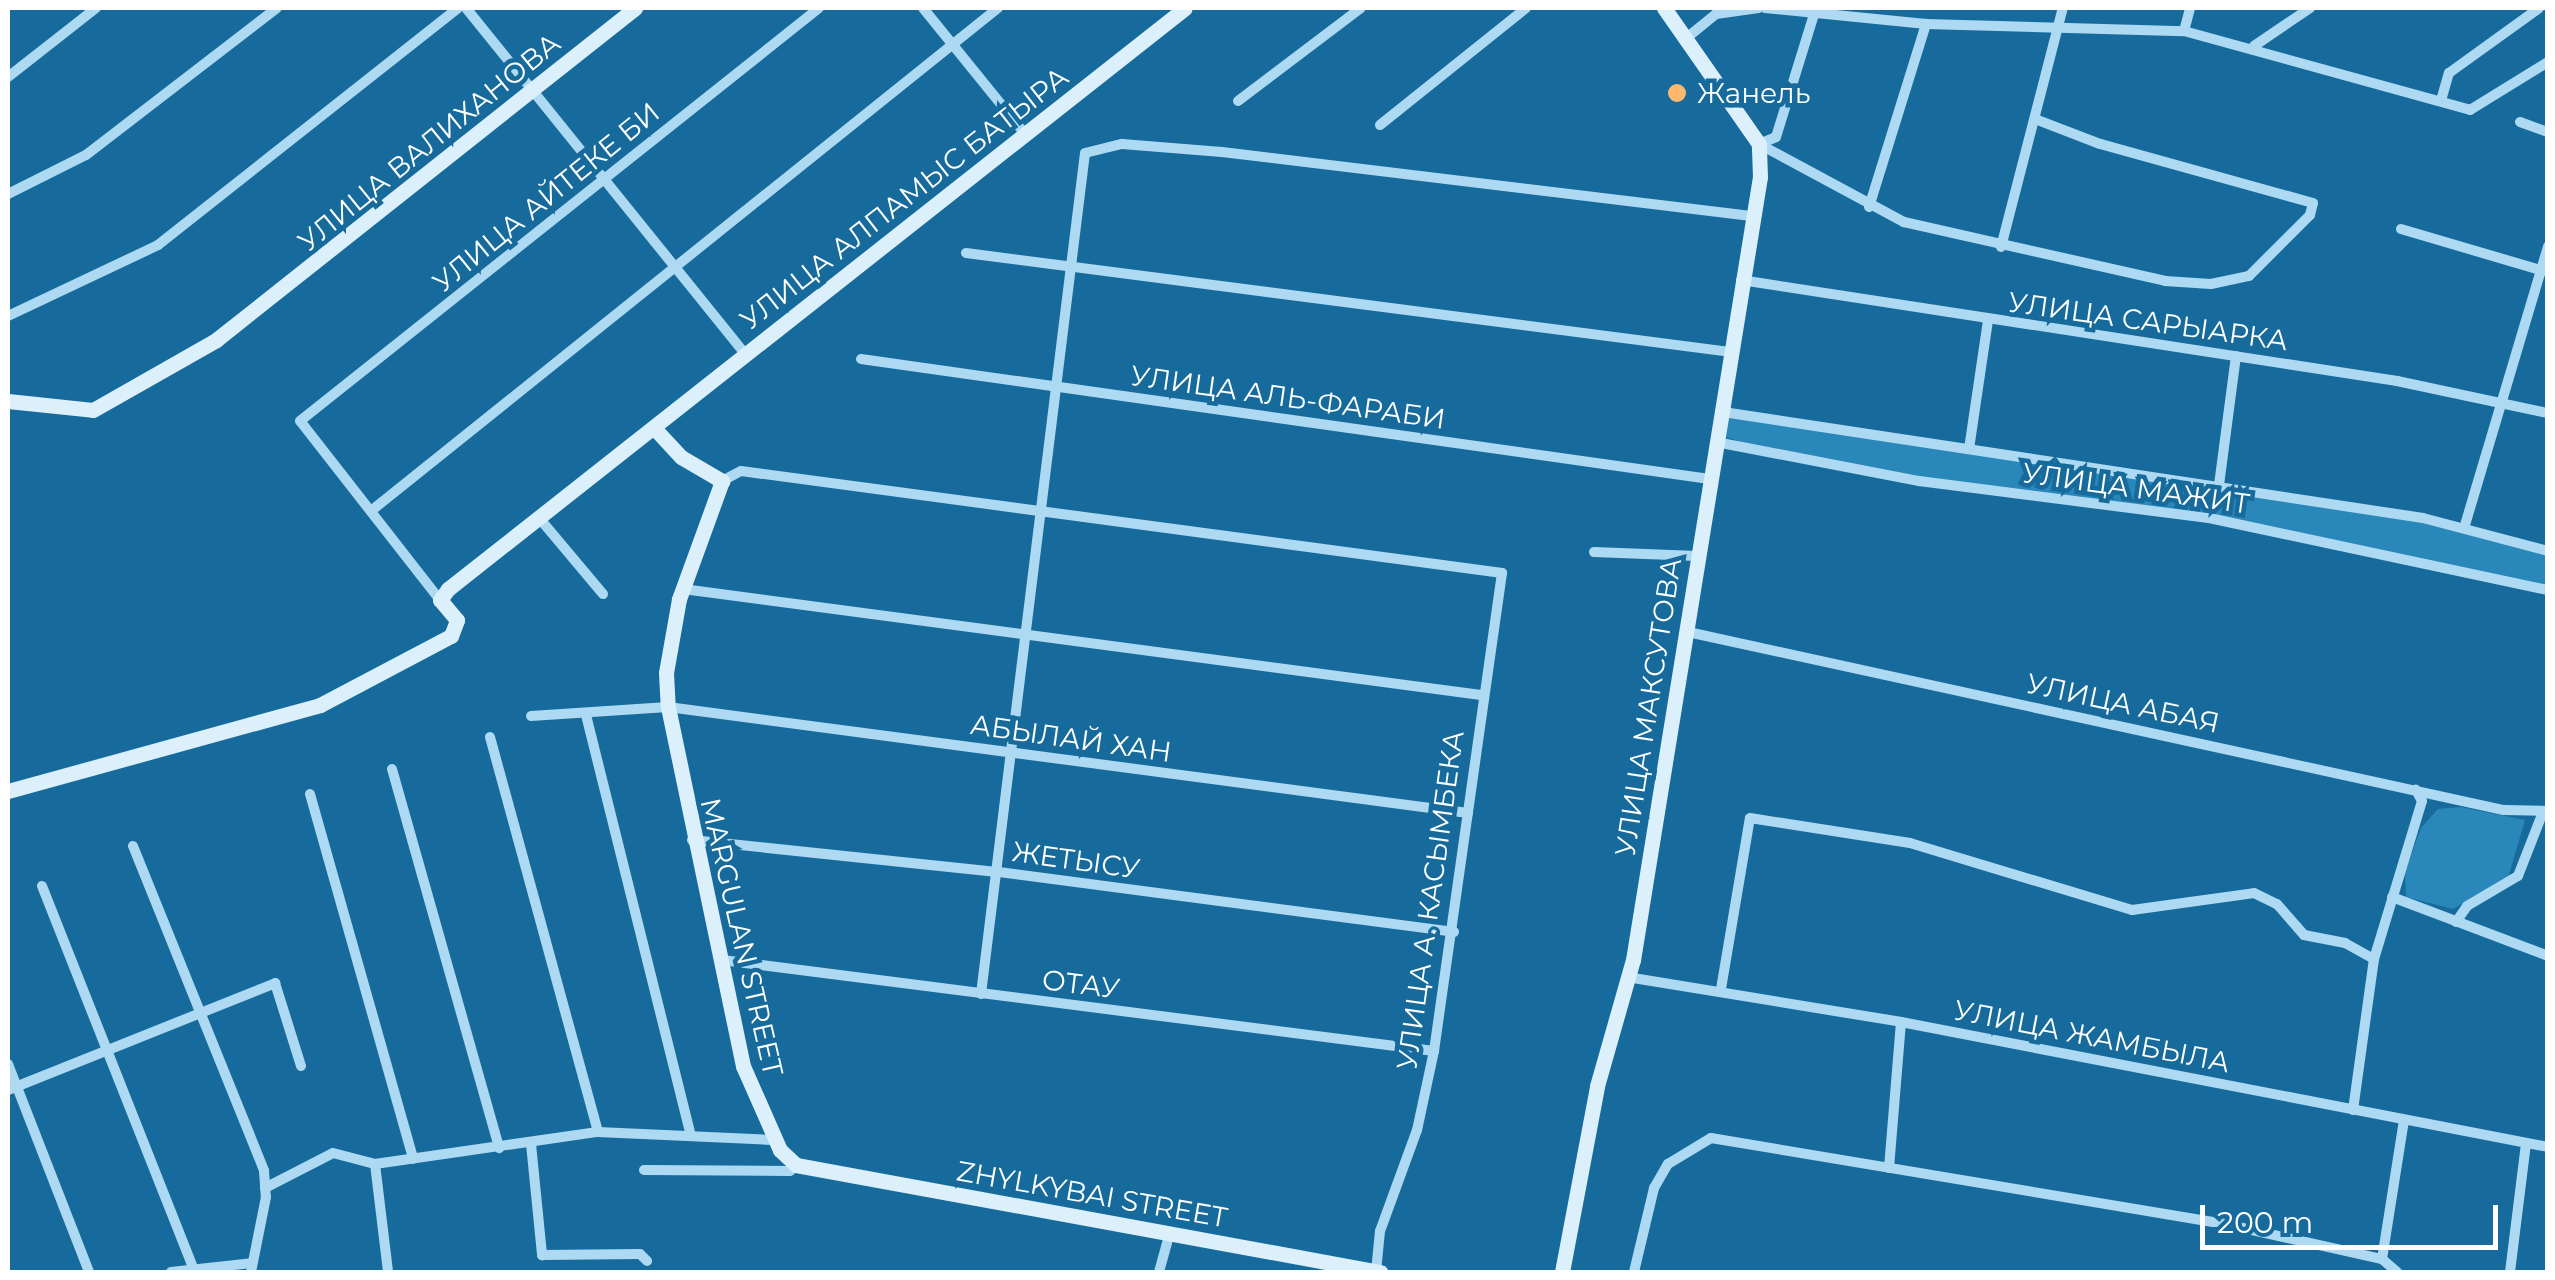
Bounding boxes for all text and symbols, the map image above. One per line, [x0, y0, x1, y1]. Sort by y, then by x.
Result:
street label: УЛИЦА ВАЛИХАНОВА [291, 26, 567, 258]
street label: УЛИЦА АЛПАМЫС БАТЫРА [733, 60, 1075, 336]
place label: Жанель [1697, 76, 1811, 110]
marker: Жанель [1666, 82, 1688, 104]
street label: УЛИЦА АЙТЕКЕ БИ [426, 95, 666, 299]
street label: УЛИЦА САРЫАРКА [2006, 285, 2290, 357]
street label: УЛИЦА АЛЬ-ФАРАБИ [1128, 358, 1448, 436]
street label: УЛИЦА МАЖИТ [2020, 455, 2252, 521]
street label: УЛИЦА МАКСУТОВА [1608, 555, 1688, 859]
street label: УЛИЦА АБАЯ [2023, 666, 2223, 740]
street label: АБЫЛАЙ ХАН [968, 707, 1174, 769]
street label: УЛИЦА А. КАСЫМБЕКА [1390, 728, 1470, 1072]
street label: MARGULAN STREET [694, 795, 790, 1079]
street label: ЖЕТЫСУ [1010, 834, 1142, 886]
street label: ОТАУ [1040, 963, 1122, 1005]
street label: УЛИЦА ЖАМБЫЛА [1951, 993, 2233, 1079]
street label: ZHYLKYBAI STREET [954, 1154, 1230, 1234]
scale bar [2205, 1185, 2502, 1247]
text: 200 m [2217, 1204, 2313, 1241]

